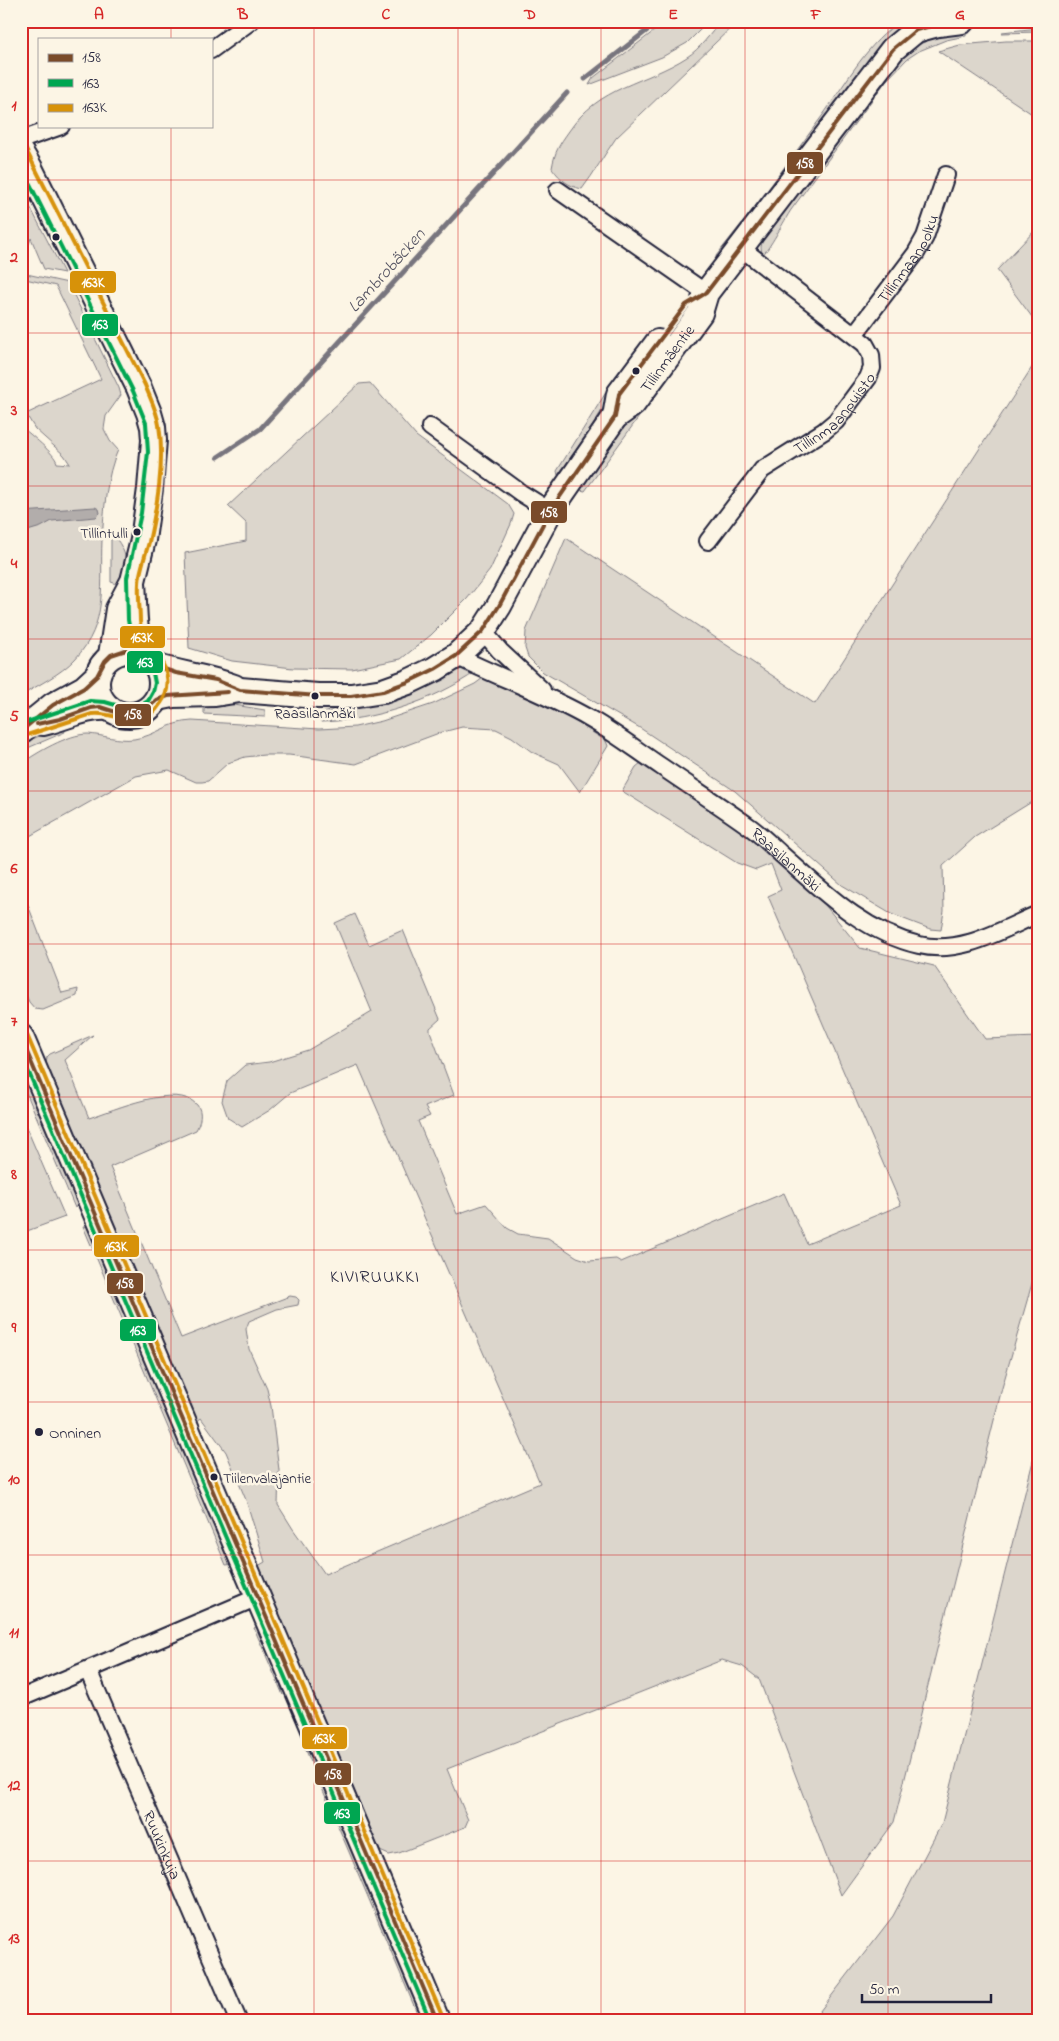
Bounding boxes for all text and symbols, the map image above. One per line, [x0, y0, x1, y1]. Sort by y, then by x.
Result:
text: A [94, 3, 104, 27]
text: B [237, 3, 249, 27]
text: C [382, 3, 391, 27]
text: D [523, 3, 536, 27]
text: E [668, 3, 678, 27]
text: F [810, 3, 822, 27]
text: G [955, 3, 965, 27]
legend [38, 38, 212, 128]
text: 158 [82, 47, 101, 69]
text: 163 [82, 73, 100, 95]
text: 1 [11, 94, 17, 118]
text: 163K [82, 97, 108, 119]
line badge: 158 [786, 151, 824, 175]
text: 158 [796, 154, 815, 175]
street label: Tillinmaanpolku [872, 212, 946, 309]
water label: Lambrobäcken [342, 223, 433, 319]
unlabelled marker [51, 232, 61, 242]
text: 2 [9, 246, 18, 270]
line badge: 163K [69, 270, 117, 294]
text: 163K [81, 273, 106, 294]
line badge: 163 [81, 313, 119, 337]
text: 163 [92, 315, 108, 336]
street label: Tillinmäentie [635, 320, 702, 399]
unlabelled marker [631, 366, 641, 376]
street label: Tillinmaanpuisto [789, 370, 883, 461]
text: 3 [10, 399, 18, 423]
line badge: 158 [530, 500, 568, 524]
text: 158 [540, 503, 559, 524]
place label: Tillintulli [80, 523, 128, 545]
marker: Tillintulli [132, 527, 142, 537]
text: 4 [10, 552, 18, 576]
line badge: 163K [119, 625, 166, 649]
text: 163K [130, 628, 155, 649]
line badge: 163 [126, 650, 164, 674]
text: 163 [137, 653, 153, 674]
marker: Raasilanmäki [310, 691, 320, 701]
line badge: 158 [114, 703, 152, 727]
place label: Raasilanmäki [274, 703, 356, 725]
text: 5 [9, 705, 19, 729]
text: 158 [124, 705, 143, 726]
street label: Raasilanmäki [745, 822, 826, 899]
text: 6 [9, 857, 18, 881]
text: 7 [11, 1010, 18, 1034]
text: 8 [10, 1163, 17, 1187]
line badge: 163K [93, 1234, 140, 1258]
text: 163K [104, 1237, 129, 1258]
district label: KIVIRUUKKI [330, 1265, 420, 1291]
line badge: 158 [106, 1272, 144, 1295]
text: 158 [116, 1274, 135, 1295]
text: 9 [11, 1316, 17, 1340]
line badge: 163 [119, 1318, 157, 1342]
text: 163 [130, 1321, 146, 1342]
place label: Onninen [49, 1422, 101, 1446]
marker: Onninen [33, 1426, 45, 1438]
text: 10 [8, 1468, 20, 1492]
place label: Tiilenvalajantie [223, 1468, 311, 1490]
marker: Tiilenvalajantie [209, 1472, 219, 1482]
text: 11 [9, 1621, 20, 1645]
line badge: 163K [301, 1726, 348, 1750]
text: 163K [312, 1729, 337, 1750]
line badge: 158 [314, 1762, 352, 1786]
text: 158 [324, 1765, 343, 1786]
text: 12 [7, 1774, 21, 1798]
line badge: 163 [323, 1801, 361, 1825]
text: 163 [334, 1804, 350, 1825]
street label: Ruukinkuja [136, 1807, 186, 1884]
text: 13 [8, 1927, 20, 1951]
scale bar [862, 1971, 990, 2003]
text: 50 m [869, 1979, 900, 2001]

